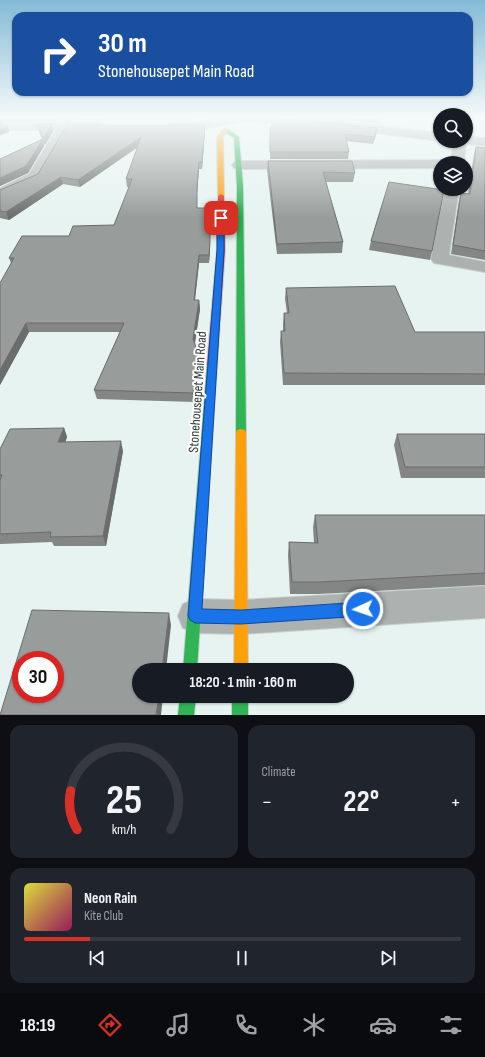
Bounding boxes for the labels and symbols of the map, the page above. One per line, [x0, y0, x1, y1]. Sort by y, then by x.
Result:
pin [204, 201, 238, 235]
street label: Stonehousepet Main Road [185, 331, 210, 453]
position arrow [342, 588, 384, 630]
speed limit sign: 30 [12, 651, 64, 703]

